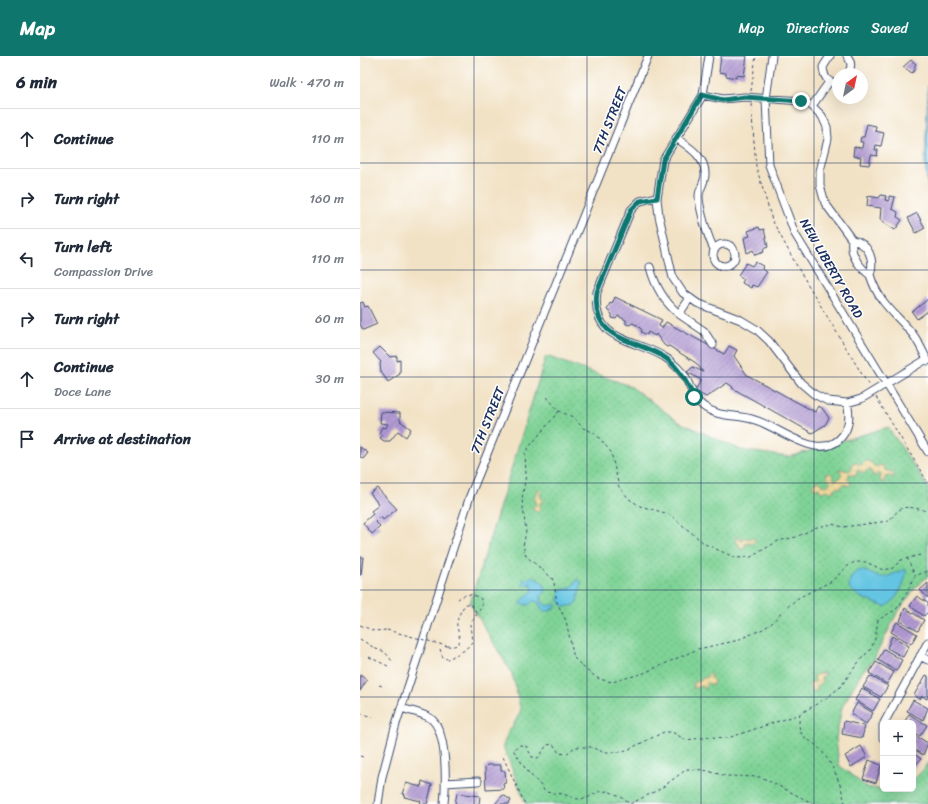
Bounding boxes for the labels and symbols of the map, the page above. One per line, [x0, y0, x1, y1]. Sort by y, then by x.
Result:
north arrow [832, 68, 868, 104]
street label: 7TH STREET [586, 82, 634, 157]
route end [792, 92, 810, 110]
street label: NEW LIBERTY ROAD [793, 214, 870, 323]
street label: 7TH STREET [464, 382, 512, 457]
route start [685, 388, 703, 406]

